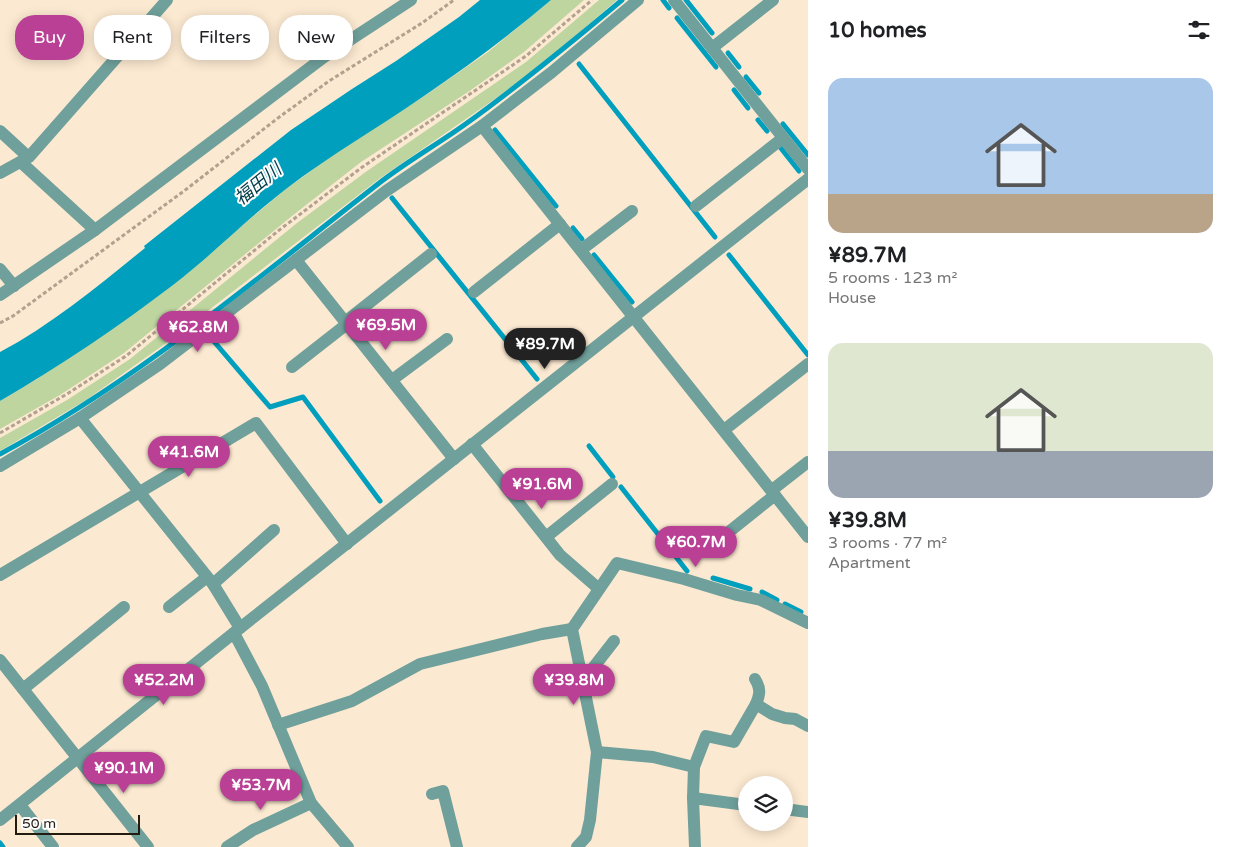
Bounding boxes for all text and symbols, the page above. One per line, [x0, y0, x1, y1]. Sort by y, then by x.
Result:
chip: Buy [15, 15, 84, 60]
chip: Rent [94, 15, 171, 60]
chip: Filters [181, 15, 269, 60]
chip: New [279, 15, 353, 60]
icon: filters [1185, 16, 1213, 44]
text: 10 homes [828, 18, 927, 43]
icon: home [976, 110, 1066, 200]
water label: 福田川 [230, 157, 287, 210]
text: ¥89.7M [828, 243, 907, 268]
text: 5 rooms · 123 m² [828, 268, 957, 288]
text: House [828, 288, 876, 308]
pin: ¥69.5M [345, 308, 427, 351]
pin: ¥62.8M [157, 310, 239, 353]
text: ¥69.5M [356, 315, 416, 335]
text: ¥62.8M [168, 317, 228, 337]
pin: ¥89.7M [504, 328, 586, 370]
text: ¥89.7M [515, 334, 575, 354]
icon: home [976, 375, 1066, 465]
pin: ¥41.6M [148, 436, 230, 478]
text: ¥41.6M [159, 442, 219, 462]
pin: ¥91.6M [501, 468, 583, 510]
text: ¥91.6M [512, 474, 572, 494]
text: ¥39.8M [828, 508, 907, 533]
pin: ¥60.7M [655, 526, 737, 568]
text: ¥60.7M [666, 532, 726, 552]
text: 3 rooms · 77 m² [828, 533, 947, 553]
text: Apartment [828, 553, 911, 573]
pin: ¥52.2M [123, 664, 205, 706]
pin: ¥39.8M [533, 664, 615, 706]
text: ¥52.2M [134, 670, 194, 690]
text: ¥39.8M [544, 670, 604, 690]
pin: ¥90.1M [83, 752, 165, 794]
text: ¥90.1M [94, 758, 154, 778]
pin: ¥53.7M [220, 768, 302, 811]
text: ¥53.7M [231, 775, 291, 795]
map controls [738, 776, 793, 831]
button: layers [738, 776, 793, 831]
scale bar [15, 812, 140, 835]
text: 50 m [22, 815, 56, 832]

